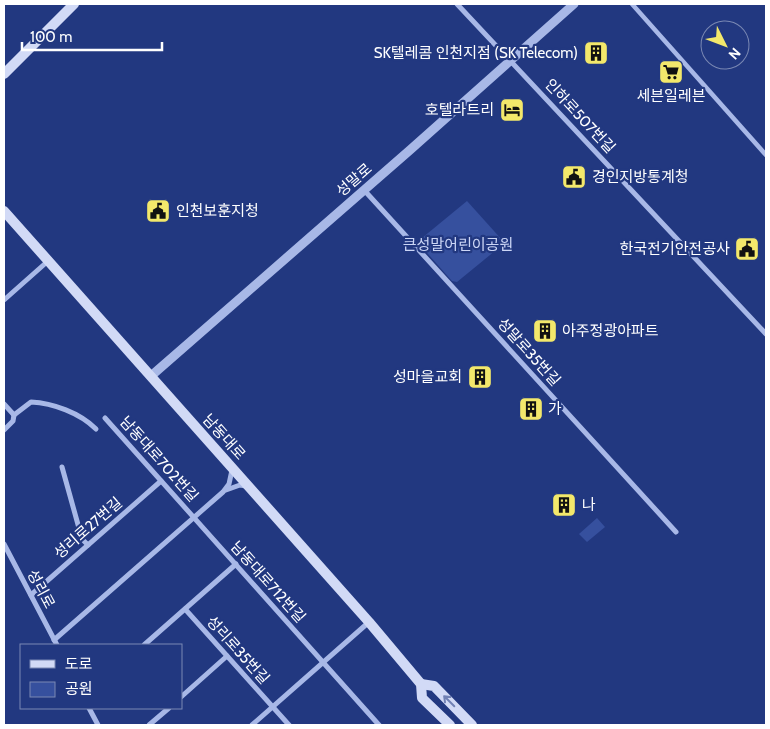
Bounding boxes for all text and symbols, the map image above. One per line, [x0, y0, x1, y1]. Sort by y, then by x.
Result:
scale bar [22, 20, 162, 52]
north arrow [700, 20, 750, 70]
text: 100 m [30, 28, 72, 46]
building icon: SK텔레콤 인천지점 (SK Telecom) [583, 40, 609, 66]
place label: SK텔레콤 인천지점 (SK Telecom) [374, 44, 578, 62]
text: N [725, 44, 745, 63]
supermarket icon: 세븐일레븐 [658, 59, 684, 85]
street label: 인하로507번길 [541, 75, 619, 157]
place label: 세븐일레븐 [636, 87, 706, 105]
hotel icon: 호텔라트리 [499, 97, 525, 123]
place label: 호텔라트리 [425, 101, 494, 119]
street label: 성말로 [332, 160, 376, 200]
public building icon: 경인지방통계청 [561, 164, 587, 190]
place label: 경인지방통계청 [592, 168, 689, 186]
public building icon: 인천보훈지청 [145, 198, 171, 224]
place label: 인천보훈지청 [176, 202, 259, 220]
park label: 큰성말어린이공원 [403, 236, 513, 254]
public building icon: 한국전기안전공사 [734, 236, 760, 262]
place label: 한국전기안전공사 [620, 240, 730, 258]
street label: 성말로35번길 [494, 314, 564, 390]
building icon: 아주정광아파트 [532, 318, 558, 344]
place label: 아주정광아파트 [562, 322, 659, 340]
building icon: 성마을교회 [467, 364, 493, 390]
place label: 성마을교회 [393, 368, 462, 386]
building icon: 가 [518, 396, 544, 422]
place label: 가 [548, 400, 562, 418]
street label: 남동대로 [199, 410, 249, 464]
street label: 남동대로702번길 [116, 413, 202, 505]
building icon: 나 [551, 492, 577, 518]
street label: 성리로27번길 [50, 494, 126, 562]
place label: 나 [582, 496, 596, 514]
street label: 남동대로712번길 [227, 538, 309, 626]
street label: 성리로 [23, 566, 59, 612]
street label: 성리로35번길 [203, 612, 273, 688]
legend [20, 644, 182, 709]
text: 도로 [65, 655, 93, 673]
text: 공원 [65, 680, 93, 698]
one-way arrow [442, 695, 455, 707]

